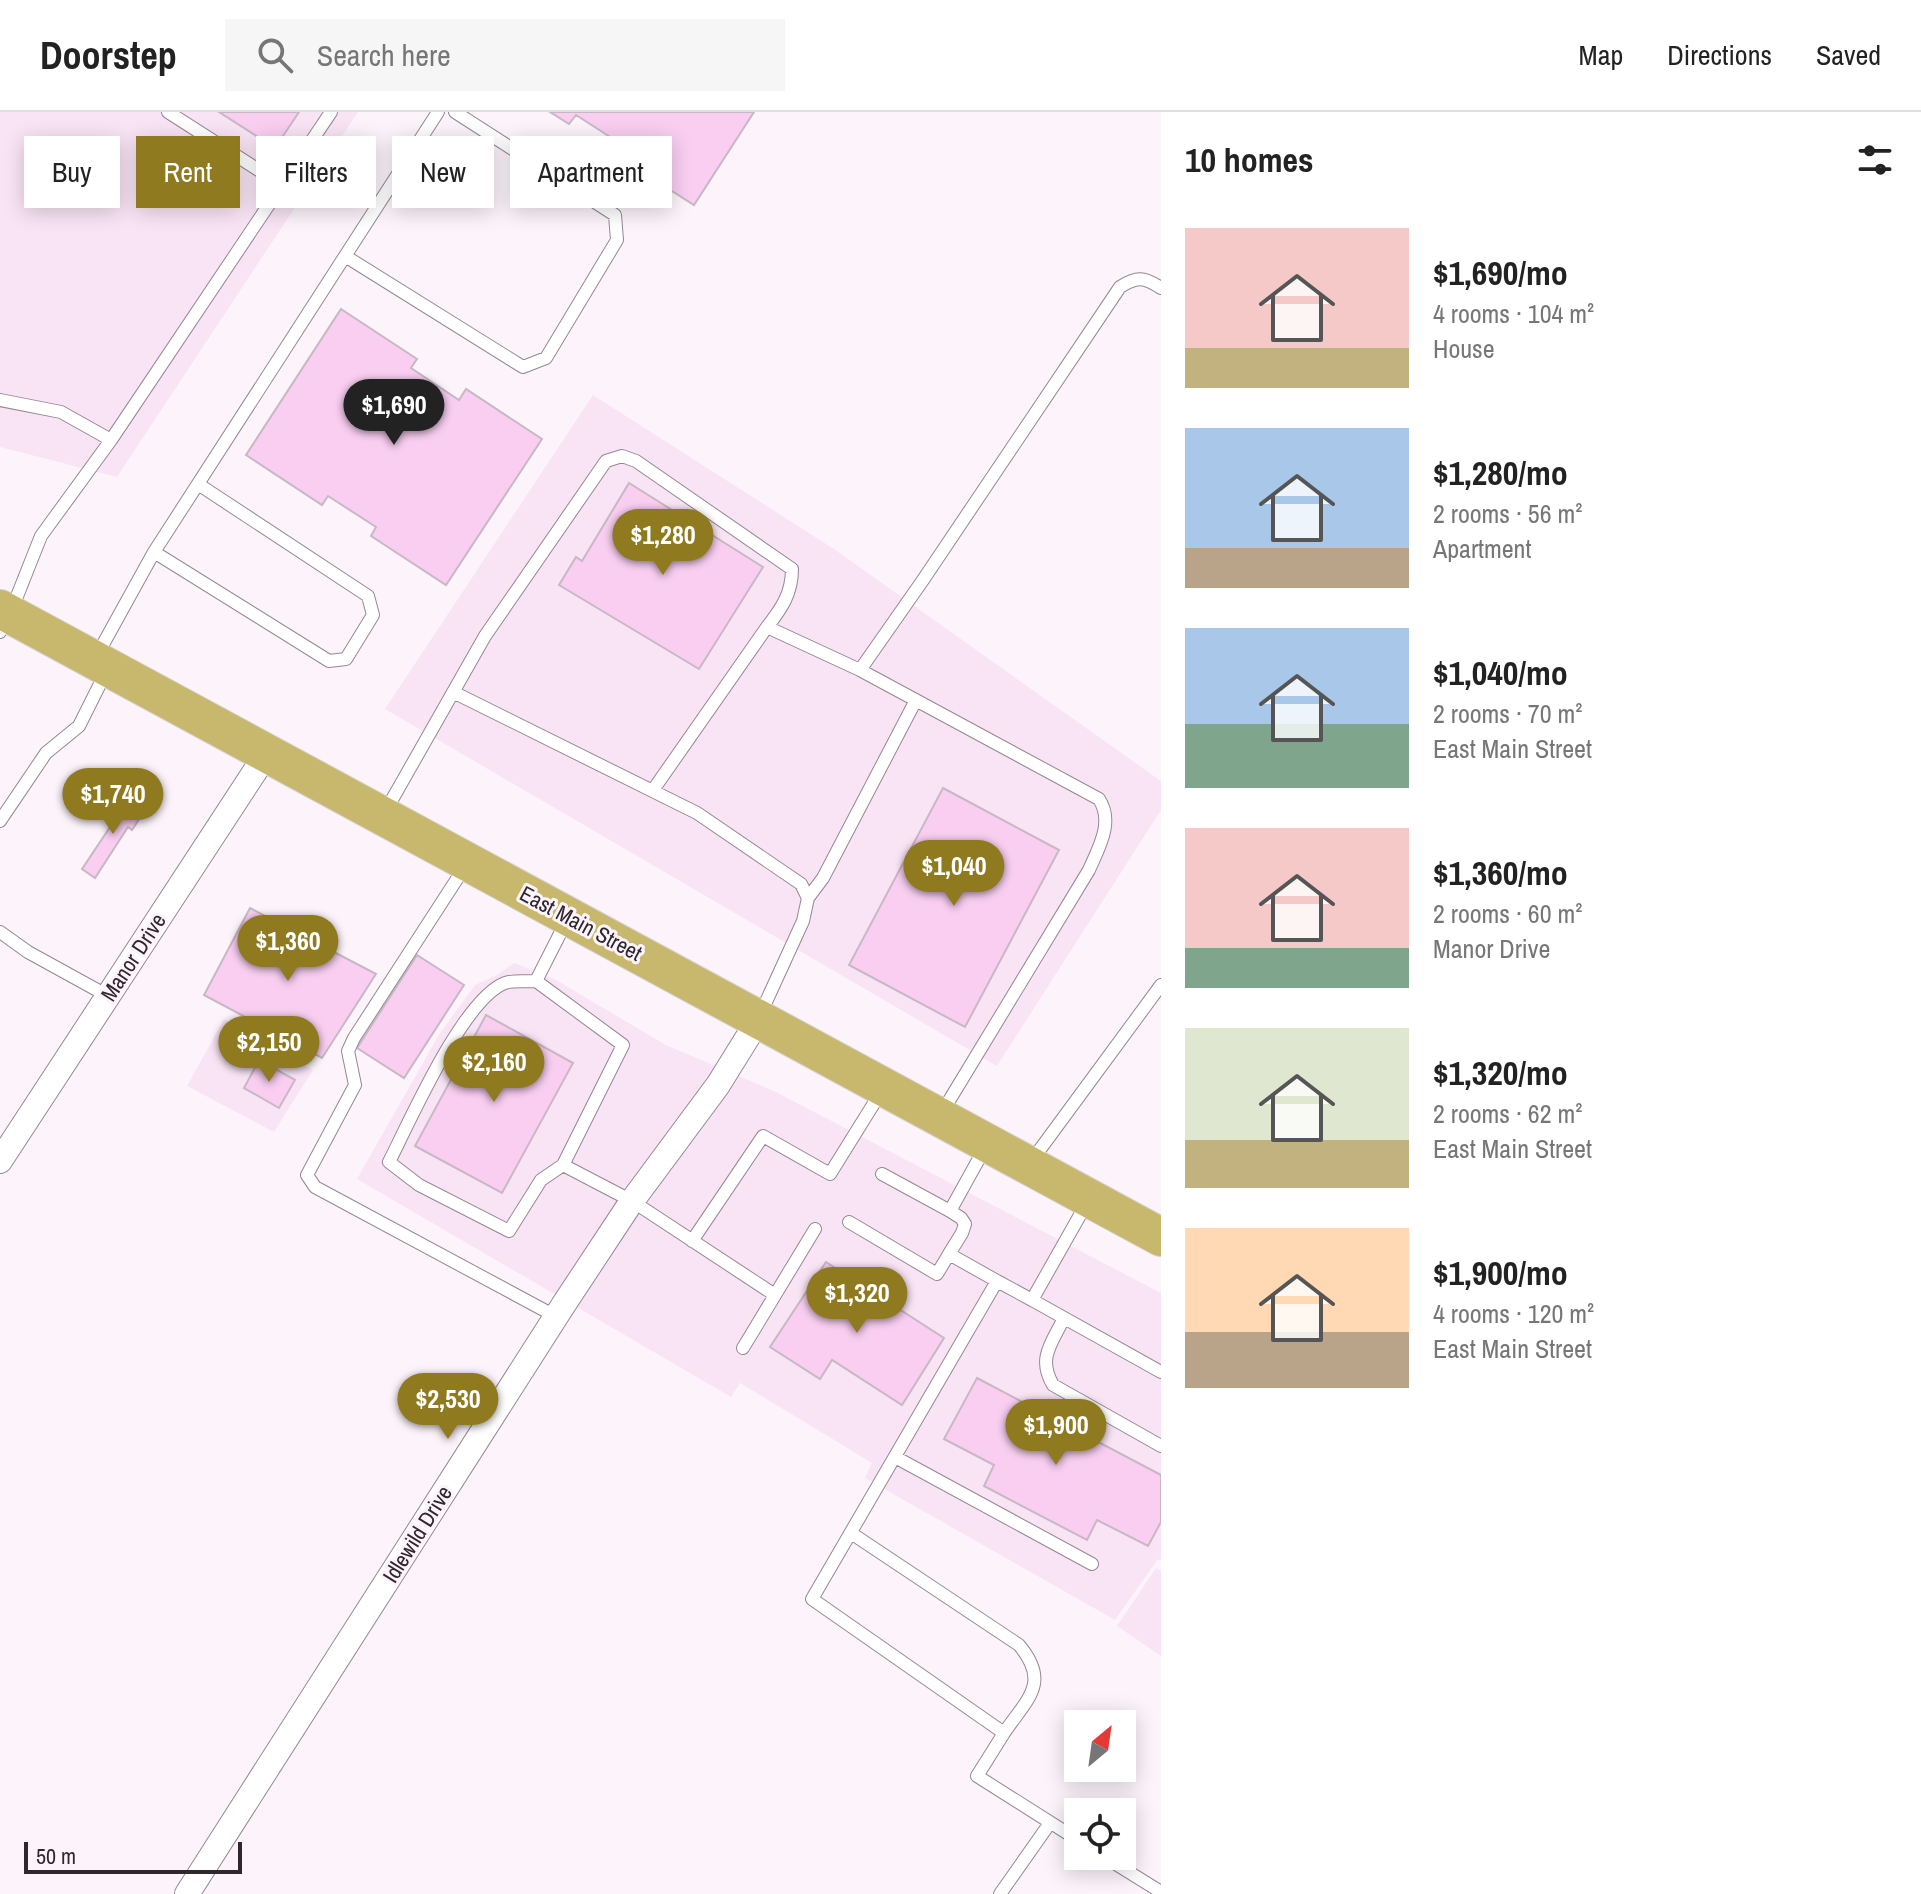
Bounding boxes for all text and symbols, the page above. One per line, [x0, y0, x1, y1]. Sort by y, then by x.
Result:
search box [225, 19, 785, 91]
text: Doorstep [40, 30, 177, 81]
icon: search [253, 33, 297, 77]
text: Search here [317, 35, 451, 75]
text: Map [1579, 36, 1623, 74]
text: Directions [1667, 36, 1772, 74]
text: Saved [1816, 36, 1881, 74]
chip: Buy [24, 136, 120, 208]
chip: Rent [136, 136, 240, 208]
chip: Filters [256, 136, 376, 208]
chip: New [392, 136, 494, 208]
chip: Apartment [510, 136, 672, 208]
text: 10 homes [1185, 137, 1314, 183]
icon: filters [1853, 138, 1897, 182]
text: $1,690/mo [1433, 250, 1568, 296]
icon: home [1249, 260, 1345, 356]
text: 4 rooms · 104 m² [1433, 296, 1594, 331]
text: House [1433, 331, 1495, 366]
pin: $1,690 [329, 379, 459, 447]
text: $1,690 [361, 387, 427, 422]
text: $1,280/mo [1433, 450, 1568, 496]
icon: home [1249, 460, 1345, 556]
text: 2 rooms · 56 m² [1433, 496, 1582, 531]
pin: $1,280 [598, 509, 728, 577]
text: $1,280 [630, 517, 696, 552]
text: Apartment [1433, 531, 1531, 566]
text: $1,040/mo [1433, 650, 1568, 696]
icon: home [1249, 660, 1345, 756]
text: 2 rooms · 70 m² [1433, 696, 1582, 731]
text: East Main Street [1433, 731, 1592, 766]
pin: $1,740 [48, 768, 178, 836]
text: $1,740 [80, 776, 146, 811]
pin: $1,040 [889, 840, 1019, 908]
text: $1,040 [921, 848, 987, 883]
text: $1,360/mo [1433, 850, 1568, 896]
icon: home [1249, 860, 1345, 956]
street label: East Main Street [515, 878, 647, 968]
text: 2 rooms · 60 m² [1433, 896, 1582, 931]
street label: Manor Drive [93, 907, 173, 1007]
pin: $1,360 [223, 915, 353, 983]
text: $1,360 [255, 923, 321, 958]
text: Manor Drive [1433, 931, 1550, 966]
pin: $2,150 [204, 1016, 334, 1084]
text: $2,150 [236, 1024, 302, 1059]
pin: $2,160 [429, 1036, 559, 1104]
text: $2,160 [461, 1044, 527, 1079]
text: $1,320/mo [1433, 1050, 1568, 1096]
icon: home [1249, 1060, 1345, 1156]
text: 2 rooms · 62 m² [1433, 1096, 1582, 1131]
text: East Main Street [1433, 1131, 1592, 1166]
text: $1,900/mo [1433, 1250, 1568, 1296]
icon: home [1249, 1260, 1345, 1356]
pin: $1,320 [792, 1267, 922, 1335]
text: $1,320 [824, 1275, 890, 1310]
text: 4 rooms · 120 m² [1433, 1296, 1594, 1331]
text: East Main Street [1433, 1331, 1592, 1366]
pin: $2,530 [383, 1373, 513, 1441]
text: $2,530 [415, 1381, 481, 1416]
pin: $1,900 [991, 1399, 1121, 1467]
text: $1,900 [1023, 1407, 1089, 1442]
street label: Idlewild Drive [375, 1480, 459, 1588]
north arrow [1064, 1710, 1136, 1782]
map controls [1064, 1710, 1136, 1870]
button: locate [1064, 1798, 1136, 1870]
scale bar [24, 1838, 242, 1874]
text: 50 m [36, 1841, 76, 1871]

